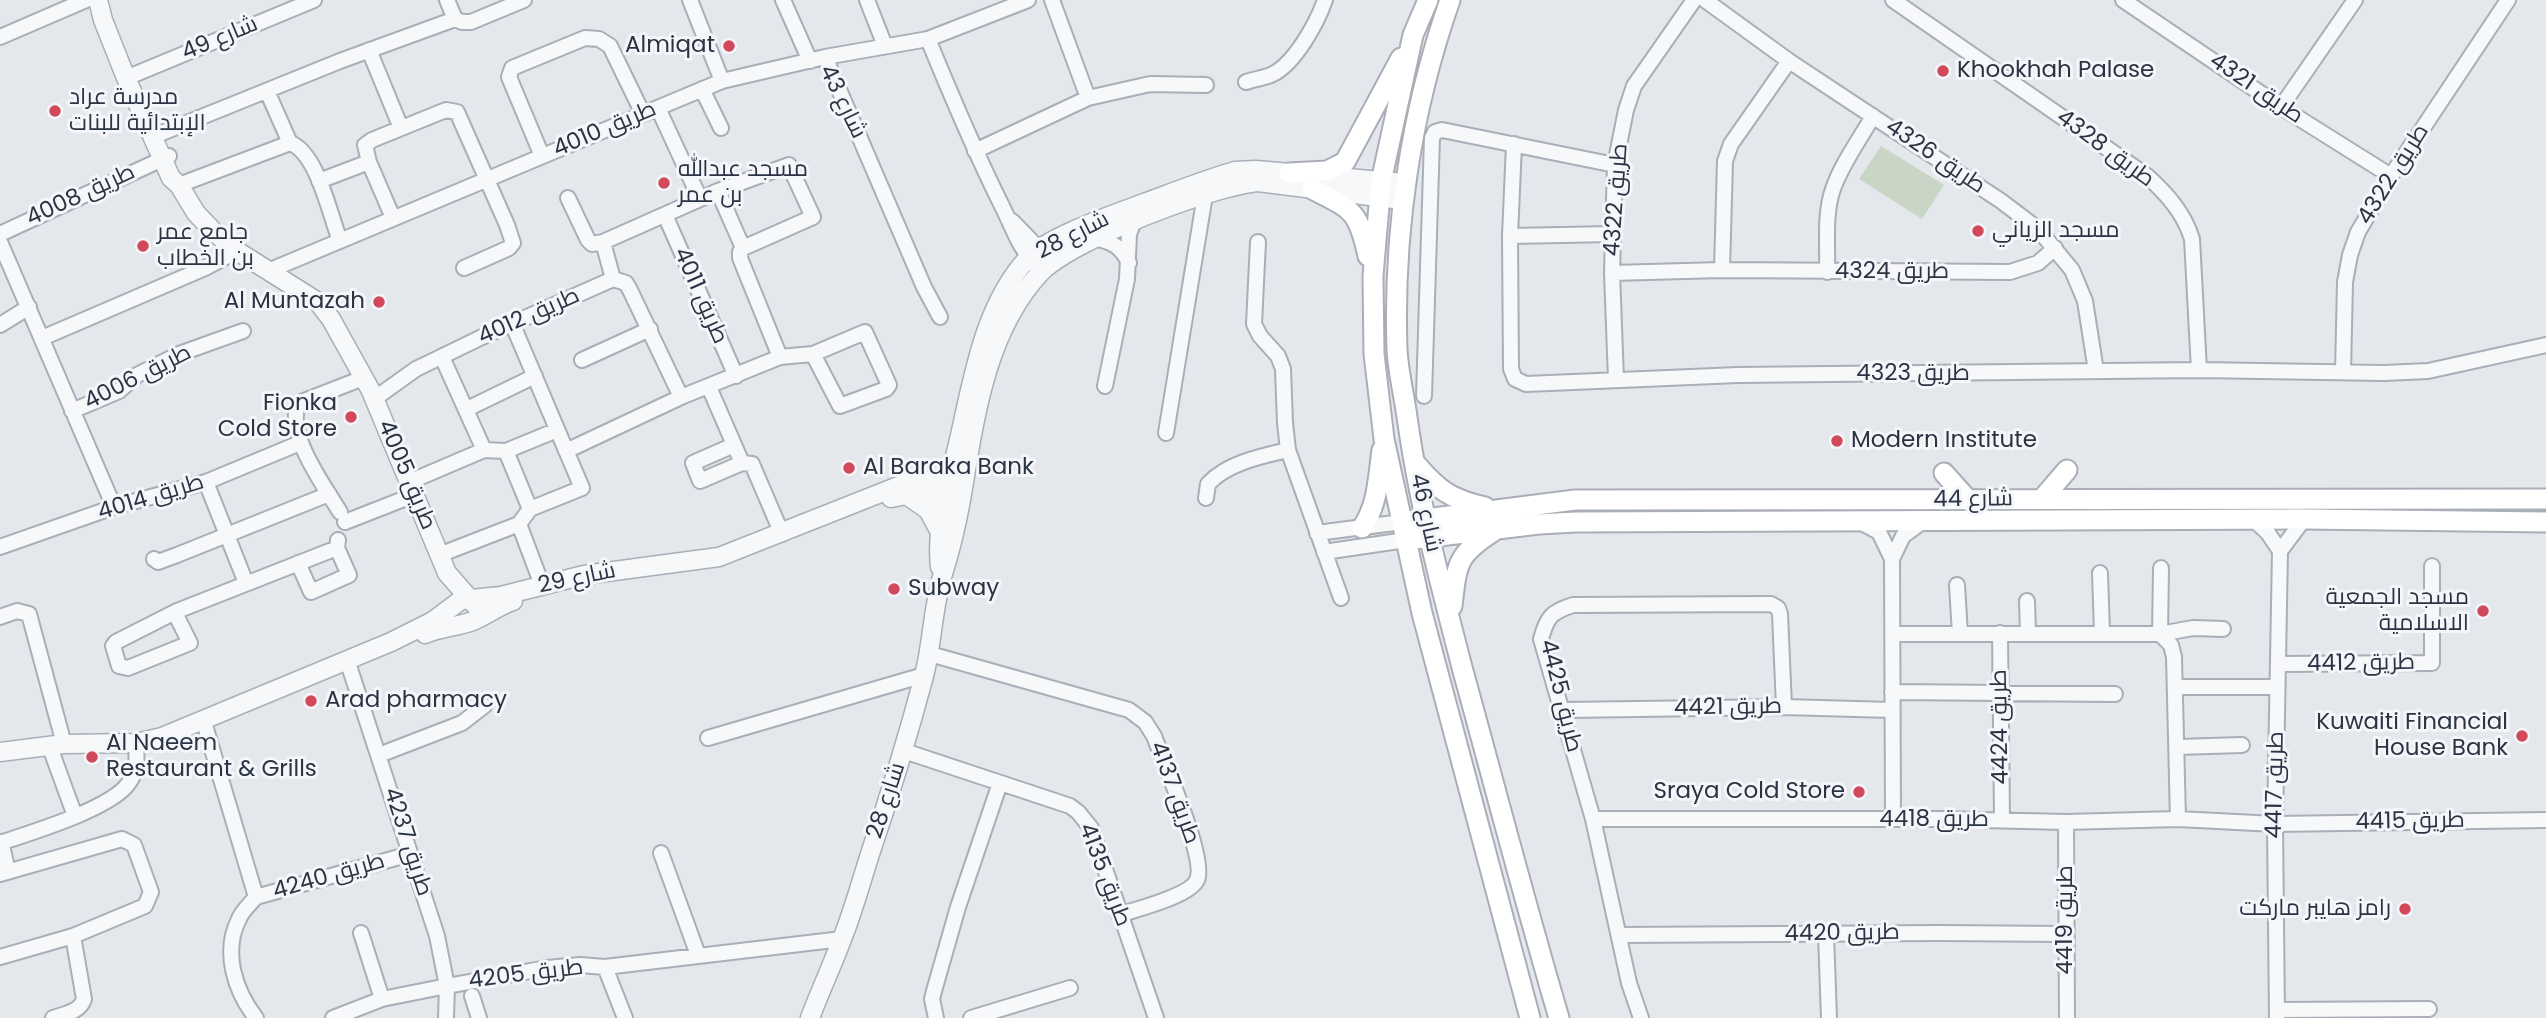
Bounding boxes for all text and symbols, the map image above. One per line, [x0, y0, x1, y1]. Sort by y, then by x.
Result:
street label: شارع 49 [178, 11, 262, 67]
place label: Almiqat [625, 32, 715, 60]
marker: Almiqat [721, 38, 737, 54]
street label: طريق 4321 [2204, 48, 2308, 130]
place label: Khookhah Palase [1957, 57, 2154, 85]
street label: شارع 43 [812, 61, 872, 143]
marker: Khookhah Palase [1935, 63, 1951, 79]
place label: مدرسة عراد الإبتدائية للبنات [69, 84, 206, 138]
street label: طريق 4010 [549, 96, 661, 164]
marker: مدرسة عراد الإبتدائية للبنات [47, 103, 63, 119]
street label: طريق 4328 [2051, 104, 2159, 194]
street label: طريق 4326 [1880, 114, 1990, 200]
street label: طريق 4322 [2352, 120, 2436, 230]
street label: طريق 4322 [1599, 143, 1635, 257]
place label: مسجد عبدالله بن عمر [678, 156, 808, 210]
street label: طريق 4008 [22, 159, 140, 233]
marker: مسجد عبدالله بن عمر [656, 175, 672, 191]
street label: شارع 28 [1032, 206, 1114, 266]
place label: مسجد الزياني [1992, 217, 2120, 245]
place label: جامع عمر بن الخطاب [157, 219, 254, 273]
marker: مسجد الزياني [1970, 223, 1986, 239]
marker: جامع عمر بن الخطاب [135, 238, 151, 254]
street label: طريق 4011 [667, 244, 733, 348]
street label: طريق 4324 [1835, 258, 1949, 286]
street label: طريق 4012 [474, 282, 584, 352]
place label: Al Muntazah [224, 288, 365, 316]
marker: Al Muntazah [371, 294, 387, 310]
street label: طريق 4006 [80, 339, 196, 417]
street label: طريق 4323 [1856, 360, 1970, 388]
place label: Fionka Cold Store [218, 390, 337, 444]
marker: Fionka Cold Store [343, 409, 359, 425]
street label: طريق 4005 [371, 416, 441, 534]
place label: Modern Institute [1851, 427, 2037, 455]
marker: Modern Institute [1829, 433, 1845, 449]
place label: Al Baraka Bank [863, 454, 1034, 482]
marker: Al Baraka Bank [841, 460, 857, 476]
street label: طريق 4014 [95, 469, 207, 527]
street label: شارع 46 [1403, 471, 1447, 555]
street label: شارع 44 [1933, 486, 2013, 514]
street label: شارع 29 [536, 557, 618, 601]
place label: Subway [908, 575, 999, 603]
marker: Subway [886, 581, 902, 597]
place label: مسجد الجمعية الاسلامية [2326, 584, 2469, 638]
marker: مسجد الجمعية الاسلامية [2475, 603, 2491, 619]
street label: طريق 4425 [1533, 637, 1587, 755]
street label: طريق 4412 [2307, 649, 2415, 679]
street label: طريق 4424 [1986, 669, 2016, 785]
place label: Arad pharmacy [325, 687, 507, 715]
marker: Arad pharmacy [303, 693, 319, 709]
street label: طريق 4421 [1674, 693, 1782, 723]
place label: Kuwaiti Financial House Bank [2316, 709, 2508, 763]
marker: Kuwaiti Financial House Bank [2514, 728, 2530, 744]
place label: Al Naeem Restaurant & Grills [106, 730, 317, 784]
street label: طريق 4417 [2261, 731, 2291, 839]
street label: طريق 4137 [1143, 738, 1205, 848]
marker: Al Naeem Restaurant & Grills [84, 749, 100, 765]
street label: شارع 28 [862, 759, 912, 843]
place label: Sraya Cold Store [1653, 778, 1845, 806]
street label: طريق 4237 [376, 784, 438, 900]
marker: Sraya Cold Store [1851, 784, 1867, 800]
street label: طريق 4418 [1879, 806, 1989, 834]
street label: طريق 4415 [2355, 807, 2465, 837]
street label: طريق 4135 [1072, 819, 1136, 931]
street label: طريق 4240 [270, 848, 388, 906]
street label: طريق 4419 [2052, 865, 2080, 975]
place label: رامز هايبر ماركت [2239, 895, 2391, 923]
marker: رامز هايبر ماركت [2397, 901, 2413, 917]
street label: طريق 4420 [1784, 919, 1900, 949]
street label: طريق 4205 [467, 954, 585, 996]

